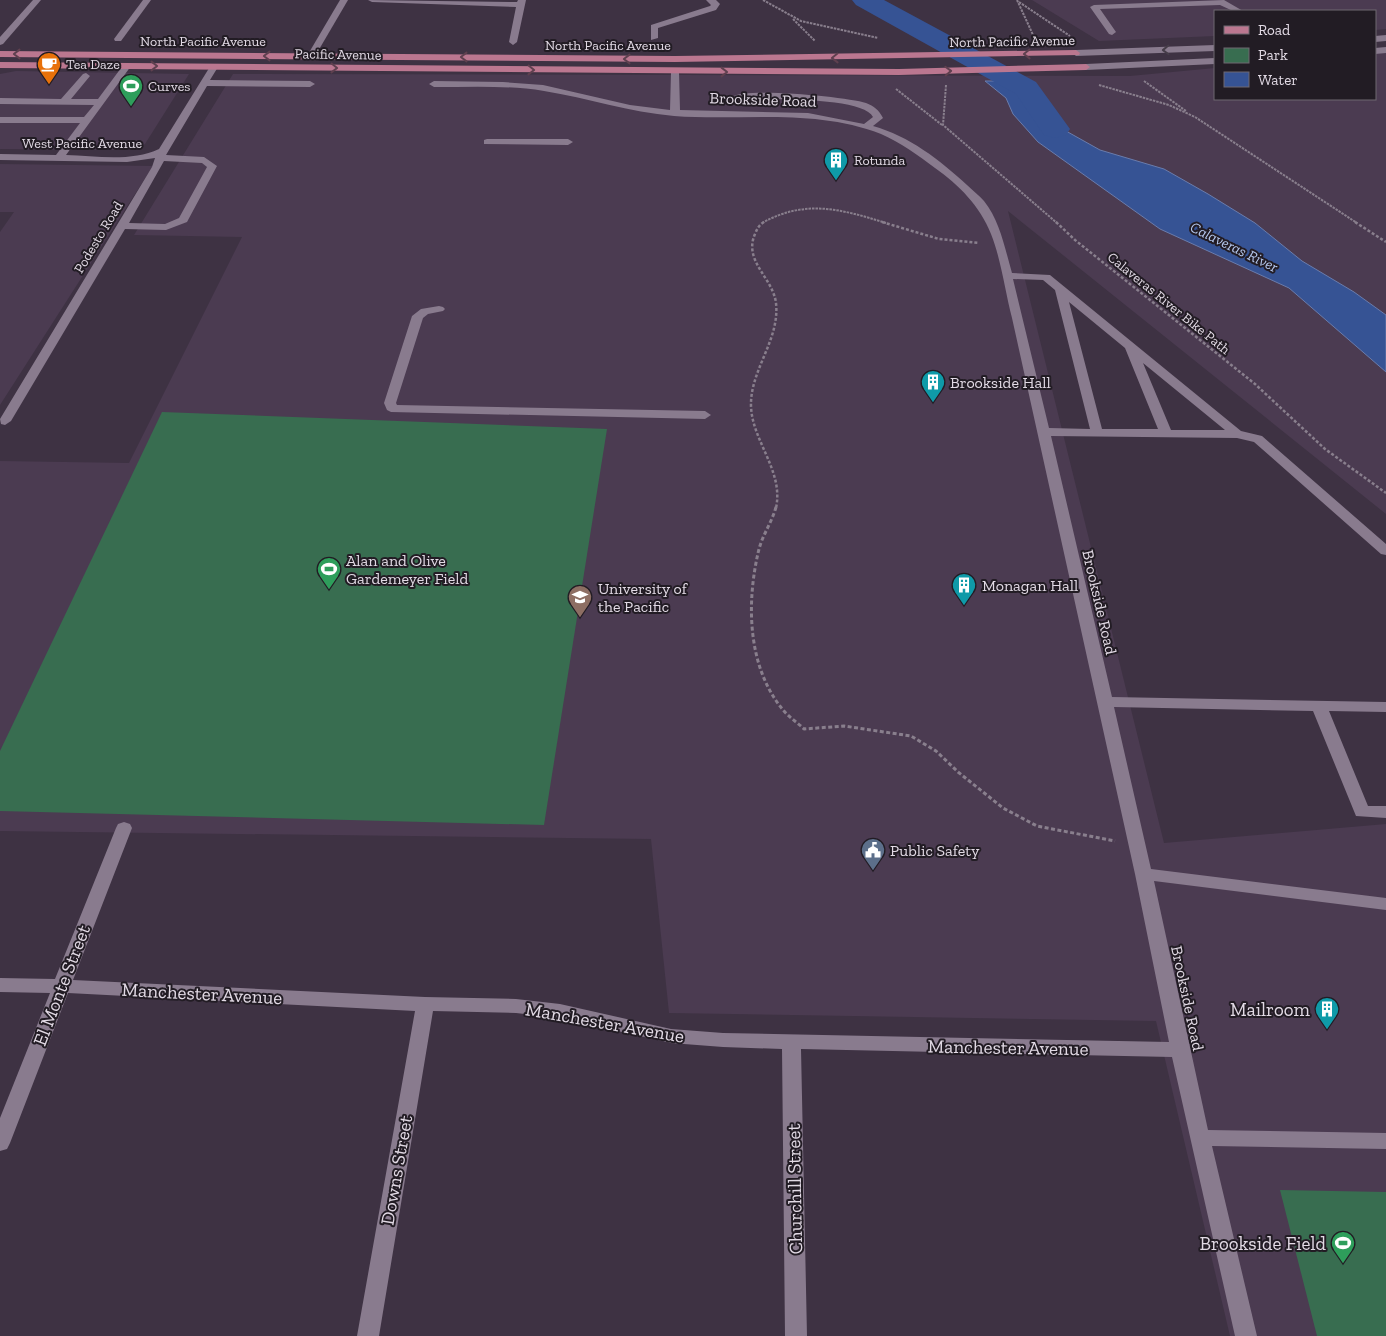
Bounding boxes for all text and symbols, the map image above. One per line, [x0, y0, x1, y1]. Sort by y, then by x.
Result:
legend [1214, 10, 1376, 100]
text: Road [1258, 21, 1291, 39]
street label: North Pacific Avenue [949, 32, 1075, 51]
street label: North Pacific Avenue [140, 33, 266, 50]
street label: North Pacific Avenue [545, 37, 671, 54]
street label: Pacific Avenue [295, 45, 382, 64]
one-way arrow [1162, 45, 1170, 56]
text: Park [1258, 46, 1288, 64]
one-way arrow [12, 49, 20, 59]
one-way arrow [1023, 49, 1031, 59]
cafe icon: Tea Daze [36, 51, 62, 85]
one-way arrow [262, 51, 270, 61]
one-way arrow [460, 52, 468, 62]
one-way arrow [831, 53, 839, 63]
one-way arrow [622, 54, 630, 64]
place label: Tea Daze [66, 56, 120, 73]
one-way arrow [150, 61, 158, 71]
one-way arrow [330, 63, 338, 73]
one-way arrow [528, 65, 535, 75]
one-way arrow [944, 65, 952, 76]
one-way arrow [720, 67, 728, 77]
text: Water [1258, 71, 1298, 89]
sports icon: Curves [118, 73, 144, 107]
place label: Curves [148, 78, 190, 95]
street label: Brookside Road [709, 88, 817, 111]
street label: West Pacific Avenue [22, 135, 142, 152]
building icon: Rotunda [823, 147, 849, 181]
place label: Rotunda [854, 152, 905, 169]
street label: Podesto Road [70, 198, 127, 276]
water label: Calaveras River [1187, 218, 1282, 276]
street label: Calaveras River Bike Path [1104, 249, 1234, 358]
building icon: Brookside Hall [920, 369, 946, 403]
place label: Brookside Hall [950, 373, 1051, 392]
street label: Brookside Road [1078, 548, 1121, 657]
place label: Alan and Olive Gardemeyer Field [346, 551, 469, 588]
sports icon: Alan and Olive Gardemeyer Field [316, 556, 342, 590]
building icon: Monagan Hall [951, 572, 977, 606]
place label: Monagan Hall [982, 576, 1078, 595]
place label: University of the Pacific [598, 579, 689, 616]
school or university icon: University of the Pacific [567, 584, 593, 618]
public building icon: Public Safety [860, 837, 886, 871]
place label: Public Safety [890, 841, 980, 860]
street label: El Monte Street [28, 921, 95, 1049]
street label: Brookside Road [1167, 944, 1208, 1053]
street label: Manchester Avenue [121, 978, 283, 1009]
building icon: Mailroom [1314, 996, 1340, 1030]
street label: Manchester Avenue [524, 997, 686, 1048]
place label: Mailroom [1230, 998, 1311, 1021]
street label: Manchester Avenue [927, 1035, 1089, 1060]
street label: Downs Street [376, 1113, 417, 1227]
street label: Churchill Street [782, 1123, 807, 1255]
sports icon: Brookside Field [1330, 1230, 1356, 1264]
place label: Brookside Field [1200, 1232, 1327, 1255]

